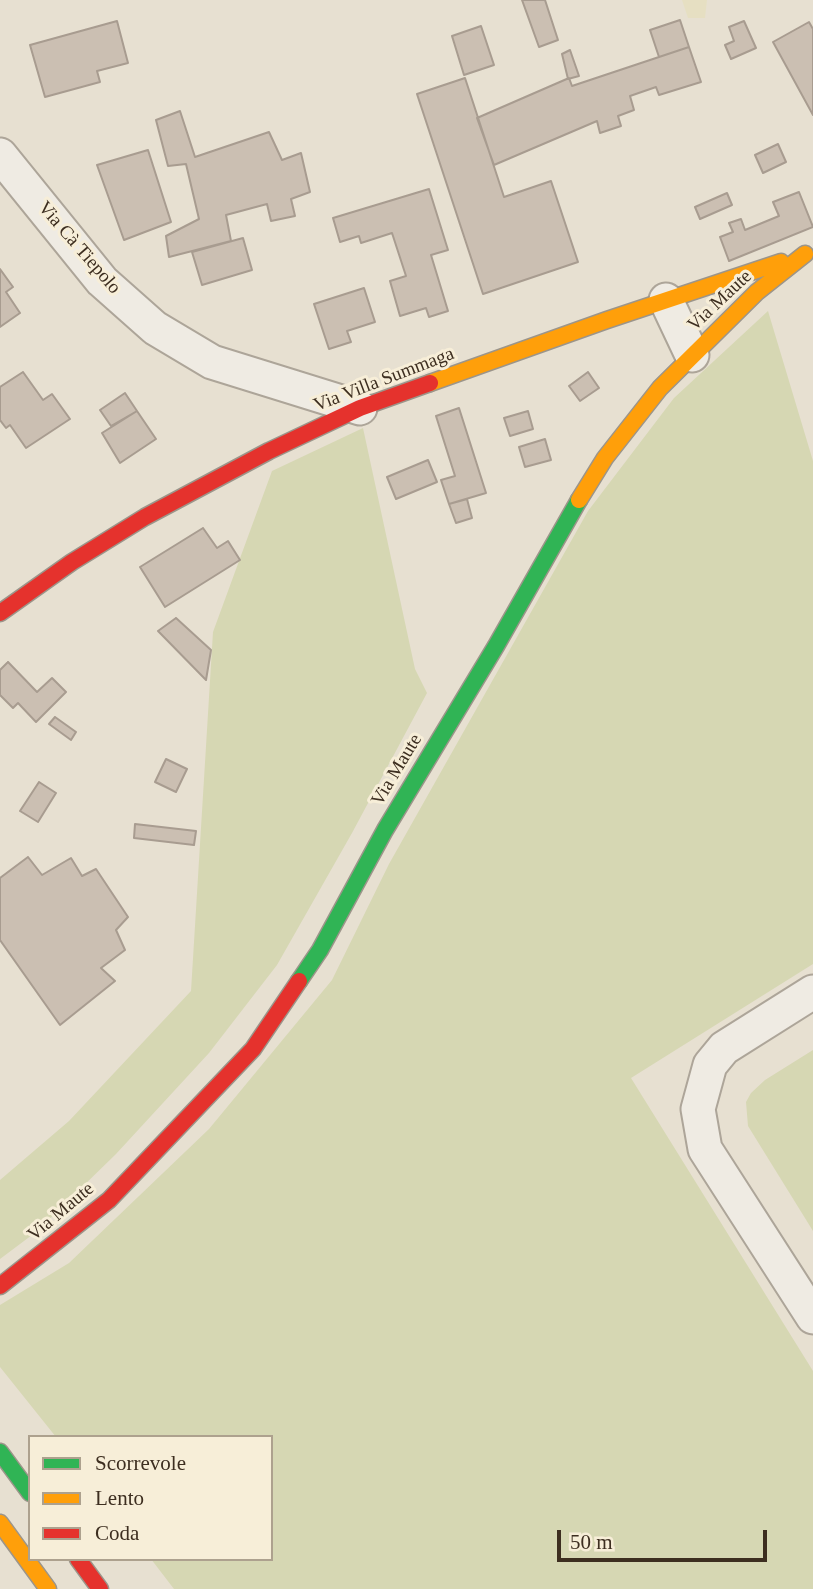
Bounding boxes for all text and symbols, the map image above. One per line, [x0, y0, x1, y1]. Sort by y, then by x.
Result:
street label: Via Cà Tiepolo [33, 197, 125, 299]
street label: Via Maute [683, 266, 757, 336]
street label: Via Villa Summaga [311, 343, 457, 417]
street label: Via Maute [367, 730, 427, 810]
street label: Via Maute [23, 1178, 99, 1246]
legend [28, 1435, 273, 1561]
text: Scorrevole [95, 1451, 186, 1475]
text: Lento [95, 1486, 144, 1510]
scale bar [561, 1516, 771, 1560]
text: Coda [95, 1521, 139, 1545]
text: 50 m [570, 1530, 613, 1554]

